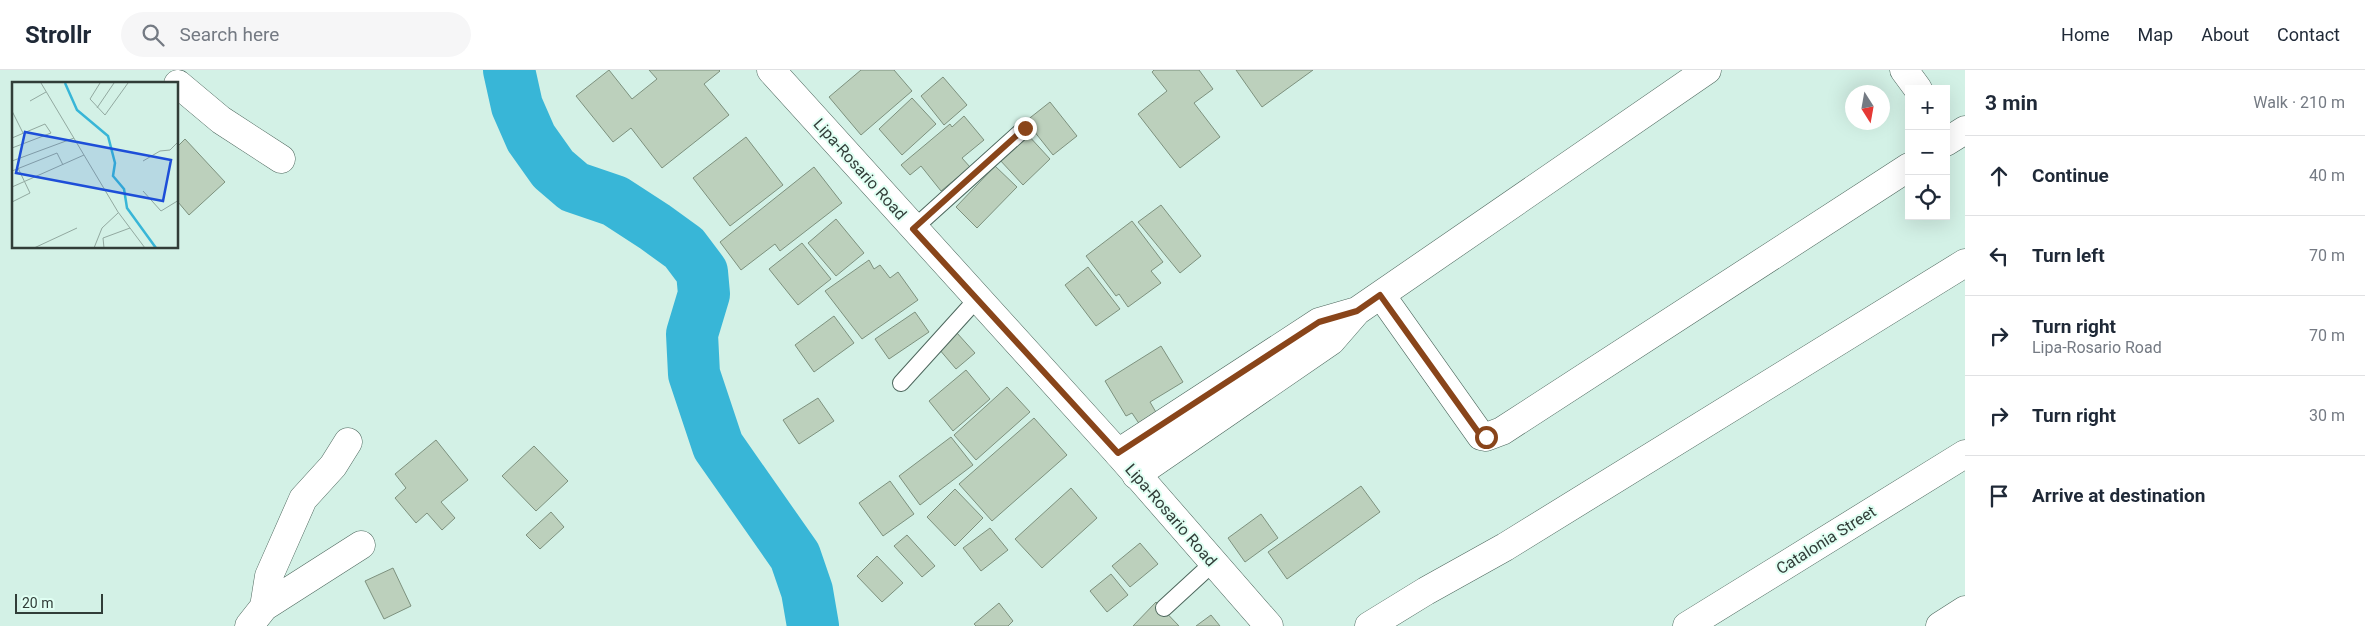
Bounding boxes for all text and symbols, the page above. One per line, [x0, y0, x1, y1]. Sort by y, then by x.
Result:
search box [121, 12, 471, 57]
text: Strollr [25, 21, 91, 49]
icon: search [139, 21, 167, 49]
text: Search here [179, 23, 279, 46]
text: Home [2061, 24, 2110, 45]
text: Map [2138, 24, 2173, 45]
text: About [2201, 24, 2249, 45]
text: Contact [2277, 24, 2340, 45]
inset map [12, 82, 179, 249]
north arrow [1845, 85, 1890, 130]
map controls [1905, 85, 1950, 220]
button: + [1905, 85, 1950, 130]
text: 3 min [1985, 91, 2038, 115]
text: Walk · 210 m [2253, 93, 2345, 112]
street label: Lipa-Rosario Road [810, 114, 910, 224]
route end [1014, 117, 1037, 140]
button: − [1905, 130, 1950, 175]
icon: ahead [1985, 162, 2013, 190]
text: Continue [2032, 164, 2109, 187]
text: 40 m [2309, 166, 2345, 185]
button: locate [1905, 175, 1950, 220]
icon: left [1985, 242, 2013, 270]
text: Turn left [2032, 244, 2105, 267]
text: 70 m [2309, 246, 2345, 265]
text: Turn right [2032, 315, 2116, 338]
icon: right [1985, 322, 2013, 350]
text: 70 m [2309, 326, 2345, 345]
text: Lipa-Rosario Road [2032, 338, 2162, 357]
icon: right [1985, 402, 2013, 430]
text: Turn right [2032, 404, 2116, 427]
text: 30 m [2309, 406, 2345, 425]
route start [1475, 426, 1498, 449]
street label: Lipa-Rosario Road [1121, 460, 1221, 570]
icon: arrive [1985, 482, 2013, 510]
text: Arrive at destination [2032, 484, 2205, 507]
street label: Catalonia Street [1773, 502, 1879, 578]
scale bar [15, 591, 102, 614]
text: 20 m [22, 595, 54, 611]

